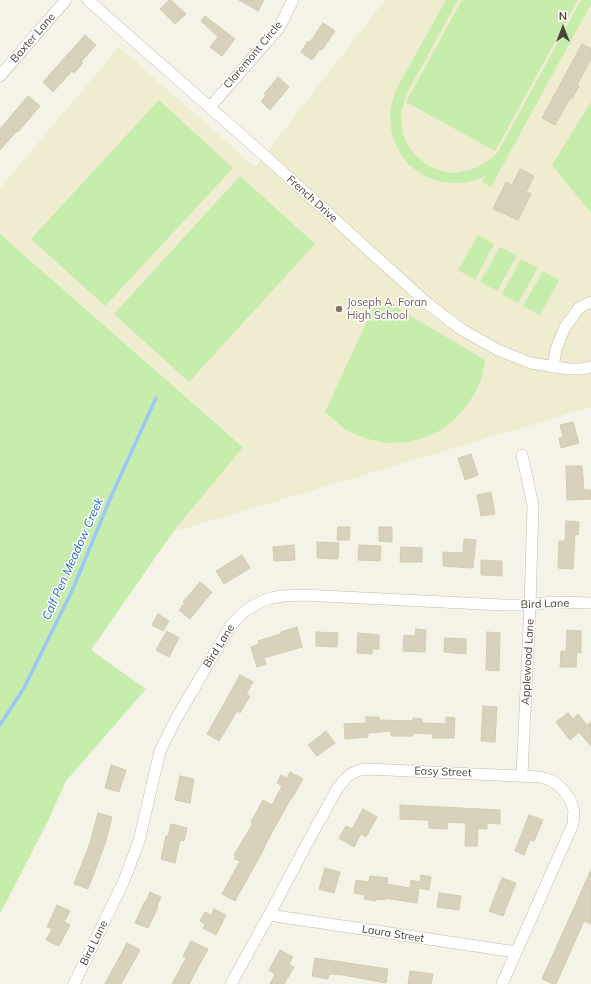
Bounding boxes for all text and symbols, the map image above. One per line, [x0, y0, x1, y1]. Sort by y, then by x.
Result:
north arrow [543, 8, 583, 48]
text: N [559, 9, 567, 23]
street label: Baxter Lane [8, 10, 58, 66]
street label: Claremont Circle [221, 19, 285, 91]
street label: French Drive [284, 173, 340, 225]
place label: Joseph A. Foran High School [347, 296, 427, 322]
marker: Joseph A. Foran High School [334, 304, 344, 314]
water label: Calf Pen Meadow Creek [39, 495, 107, 623]
street label: Bird Lane [521, 597, 569, 611]
street label: Applewood Lane [519, 619, 537, 705]
street label: Bird Lane [201, 622, 237, 670]
street label: Easy Street [414, 764, 472, 780]
street label: Bird Lane [77, 918, 111, 968]
street label: Laura Street [361, 923, 425, 945]

